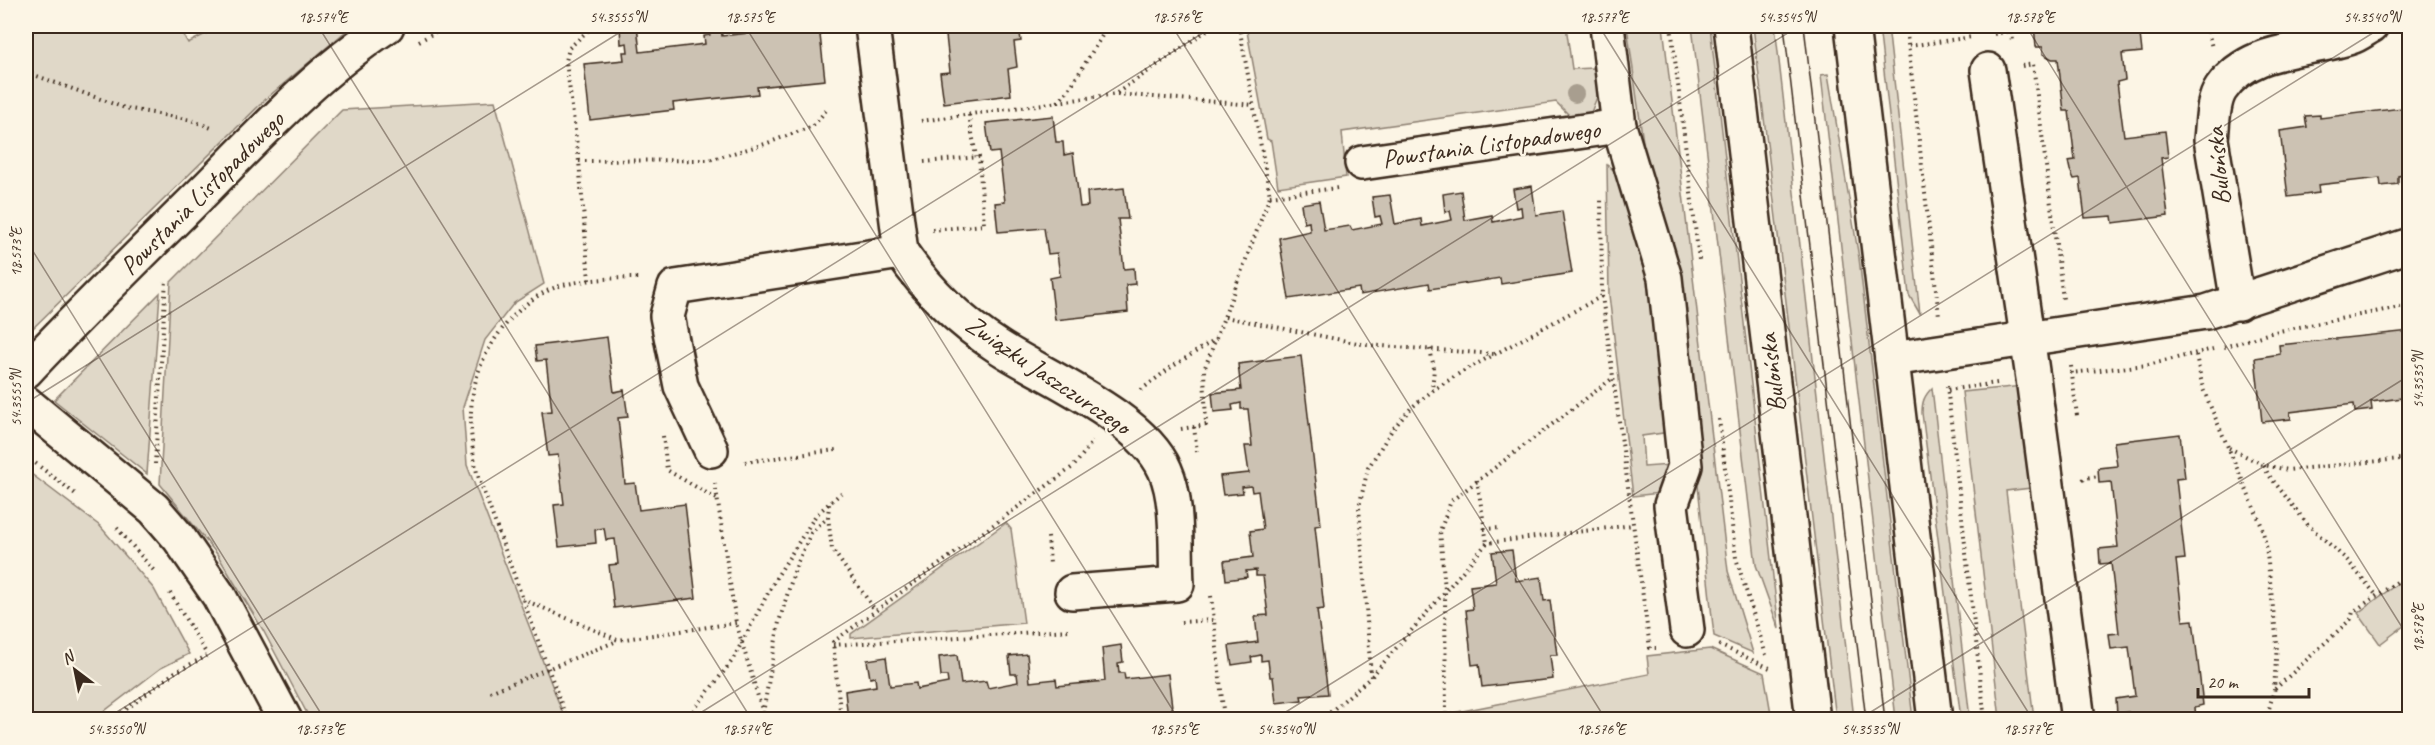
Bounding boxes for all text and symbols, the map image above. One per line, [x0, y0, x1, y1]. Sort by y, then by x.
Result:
text: 18.574°E [299, 8, 350, 27]
text: 54.3555°N [590, 8, 649, 27]
text: 18.575°E [726, 8, 777, 27]
text: 18.576°E [1153, 8, 1204, 27]
text: 18.577°E [1580, 8, 1631, 27]
text: 54.3545°N [1759, 8, 1818, 27]
text: 18.578°E [2006, 8, 2057, 27]
text: 54.3540°N [2344, 8, 2403, 27]
street label: Powstania Listopadowego [113, 103, 292, 282]
street label: Powstania Listopadowego [1380, 112, 1604, 176]
street label: Bulońska [2198, 124, 2238, 206]
text: 18.573°E [7, 225, 26, 276]
street label: Związku Jaszczurczego [959, 308, 1139, 444]
street label: Bulońska [1751, 330, 1793, 414]
text: 54.3535°N [2409, 349, 2428, 408]
text: 54.3555°N [7, 367, 26, 426]
text: 18.578°E [2409, 601, 2428, 652]
north arrow [45, 640, 105, 700]
text: N [58, 645, 80, 669]
scale bar [2198, 661, 2309, 699]
text: 20 m [2207, 671, 2240, 693]
text: 54.3550°N [88, 720, 147, 739]
text: 18.573°E [296, 720, 347, 739]
text: 18.574°E [723, 720, 774, 739]
text: 18.575°E [1150, 720, 1201, 739]
text: 54.3540°N [1258, 720, 1317, 739]
text: 18.576°E [1577, 720, 1628, 739]
text: 54.3535°N [1842, 720, 1901, 739]
text: 18.577°E [2004, 720, 2055, 739]

